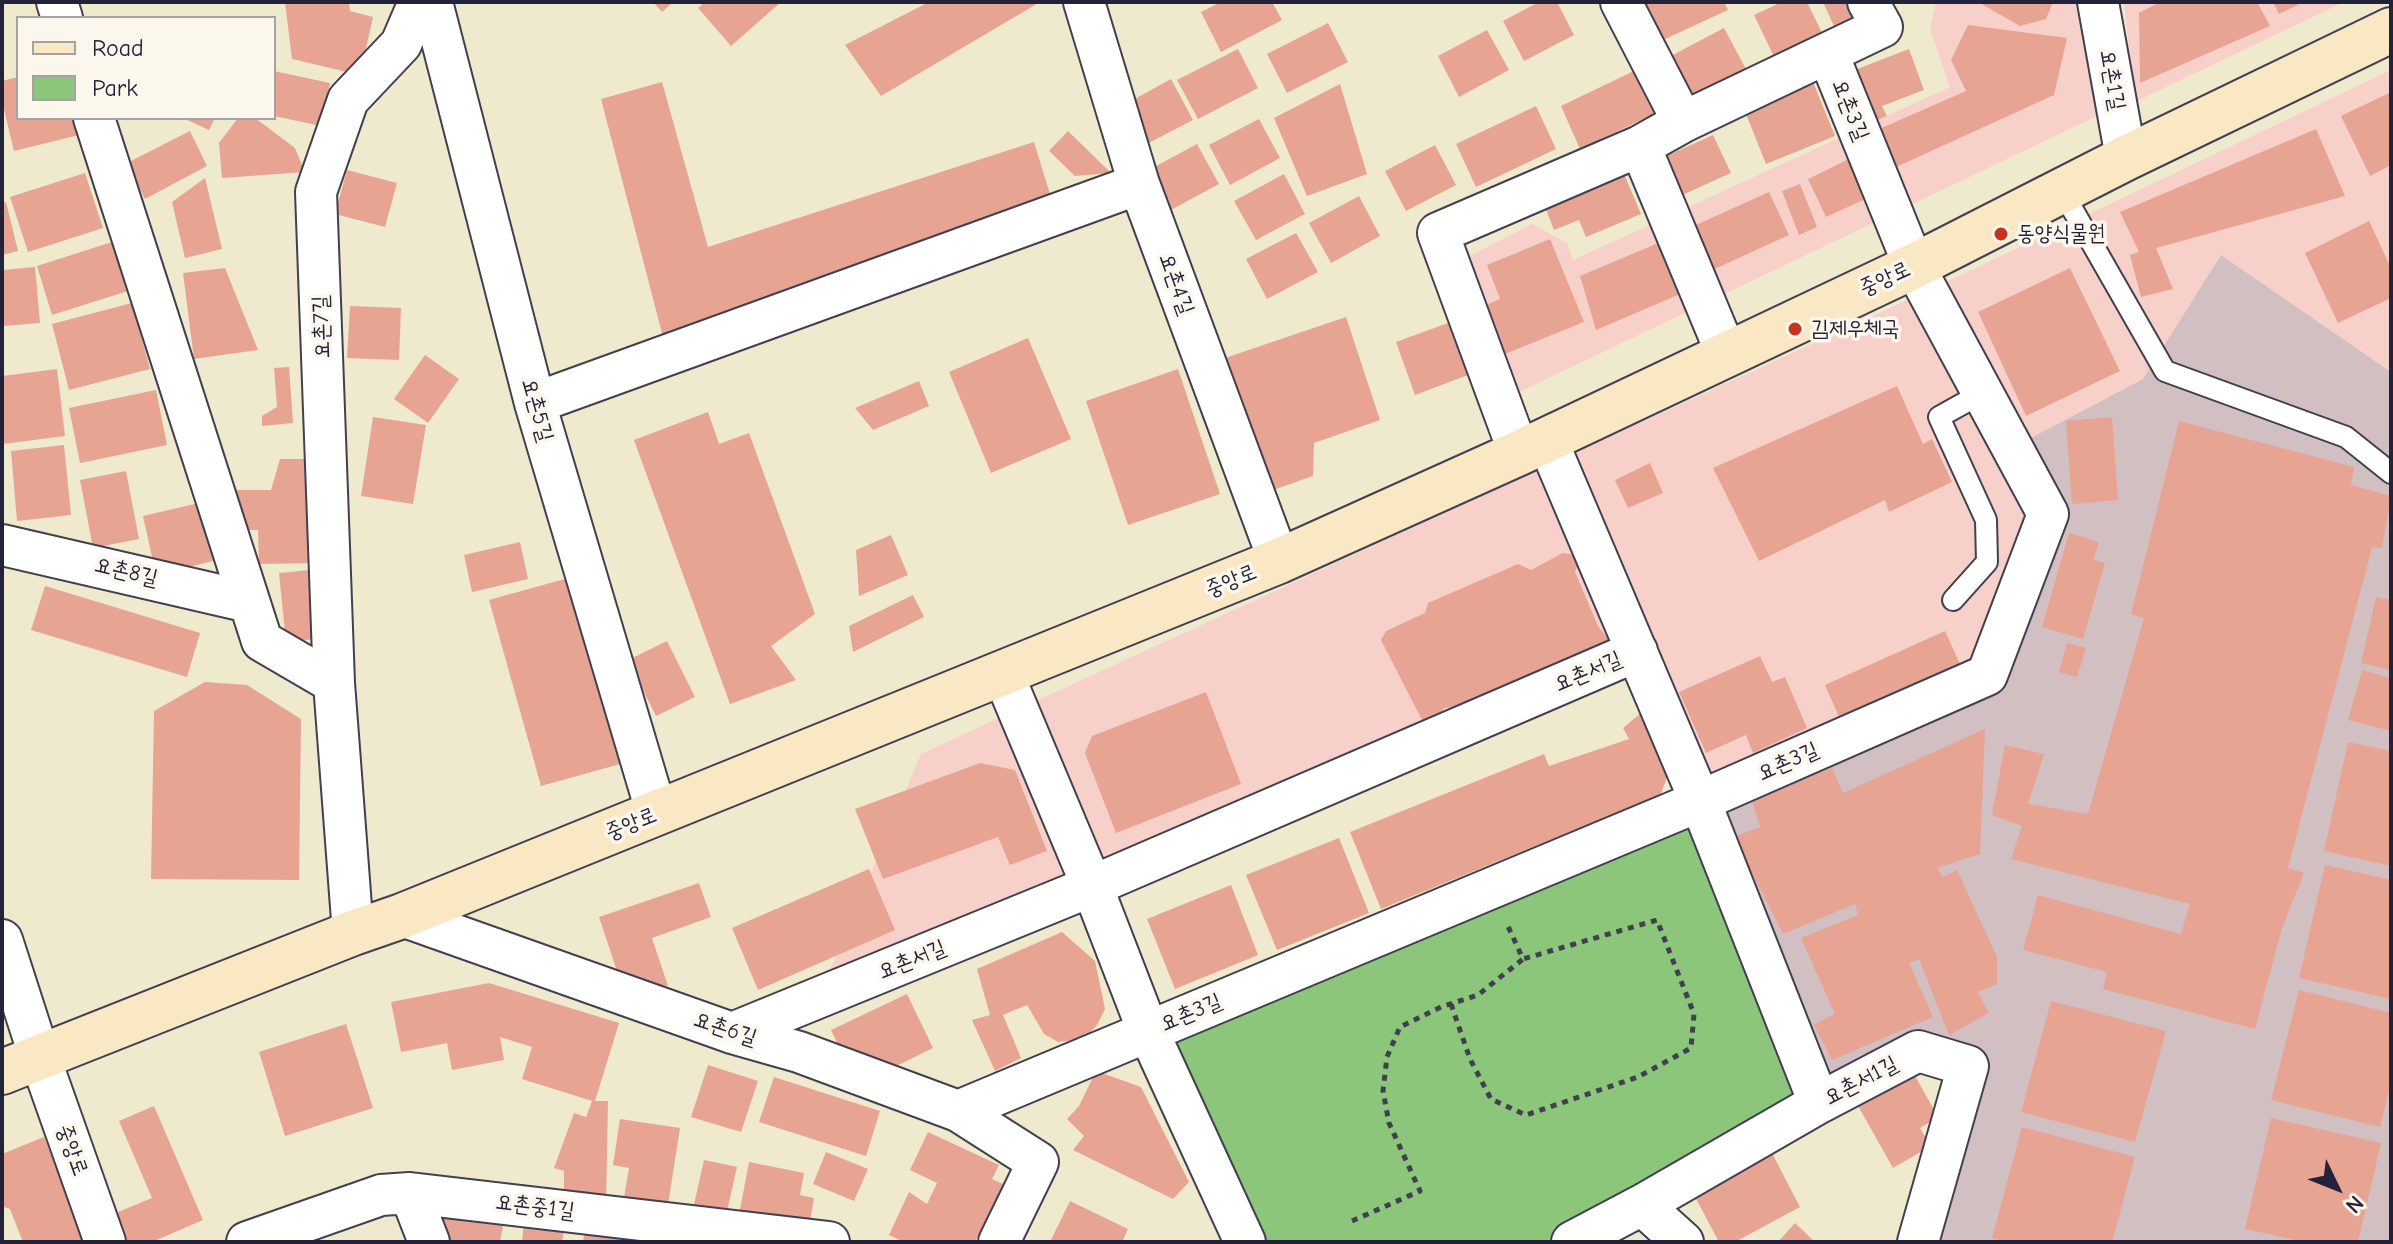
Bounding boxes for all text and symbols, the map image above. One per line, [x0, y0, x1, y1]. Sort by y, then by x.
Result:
legend [16, 16, 276, 120]
text: Road [92, 34, 144, 62]
street label: 요촌1길 [2094, 47, 2130, 113]
text: Park [92, 74, 138, 102]
street label: 요촌3길 [1826, 75, 1874, 145]
place label: 동양식물원 [2017, 221, 2106, 247]
marker: 동양식물원 [1992, 225, 2010, 243]
street label: 요촌4길 [1153, 250, 1199, 318]
street label: 중앙로 [1855, 256, 1915, 302]
street label: 요촌7길 [308, 295, 336, 359]
place label: 김제우체국 [1811, 316, 1900, 342]
marker: 김제우체국 [1786, 320, 1804, 338]
street label: 요촌5길 [515, 375, 559, 445]
street label: 요촌8길 [92, 552, 160, 592]
street label: 중앙로 [1201, 559, 1261, 603]
street label: 요촌서길 [1550, 646, 1626, 698]
street label: 요촌3길 [1753, 737, 1823, 787]
street label: 중앙로 [601, 802, 661, 846]
street label: 요촌서길 [874, 934, 950, 986]
street label: 요촌3길 [1156, 988, 1226, 1038]
street label: 요촌6길 [690, 1006, 760, 1052]
street label: 요촌서1길 [1820, 1051, 1902, 1111]
street label: 중앙로 [51, 1121, 93, 1179]
north arrow [2297, 1148, 2377, 1228]
street label: 요촌중1길 [494, 1189, 576, 1225]
text: N [2340, 1190, 2369, 1218]

